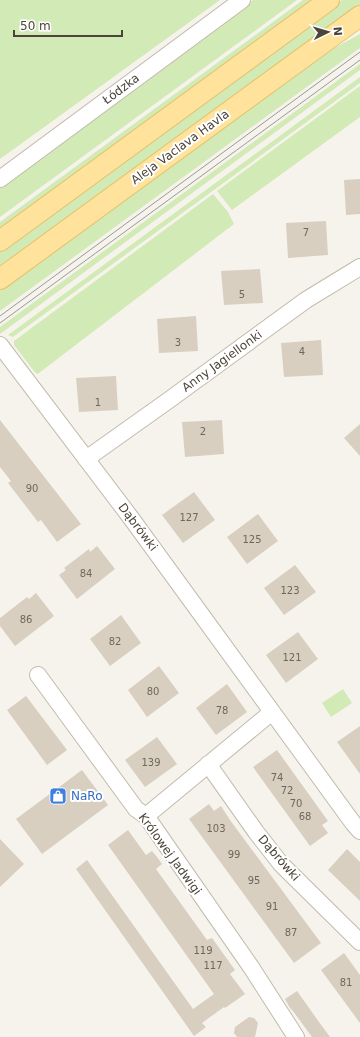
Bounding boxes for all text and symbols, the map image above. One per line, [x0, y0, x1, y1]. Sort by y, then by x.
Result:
scale bar [14, 12, 122, 38]
north arrow [308, 12, 348, 52]
text: 50 m [20, 19, 51, 33]
text: N [331, 26, 344, 36]
street label: Łódzka [99, 71, 142, 108]
street label: Aleja Vaclava Havla [128, 107, 232, 187]
house number: 7 [303, 227, 309, 238]
house number: 5 [239, 289, 245, 300]
street label: Anny Jagiellonki [179, 327, 265, 395]
house number: 3 [175, 337, 181, 348]
house number: 4 [299, 346, 305, 357]
house number: 1 [95, 397, 101, 408]
house number: 2 [200, 426, 206, 437]
house number: 90 [26, 483, 38, 494]
street label: Dąbrówki [115, 500, 161, 554]
house number: 127 [179, 512, 199, 523]
house number: 125 [242, 534, 262, 545]
house number: 84 [80, 568, 92, 579]
house number: 123 [280, 585, 300, 596]
house number: 86 [20, 614, 32, 625]
house number: 82 [109, 636, 121, 647]
house number: 121 [282, 652, 302, 663]
house number: 80 [147, 686, 159, 697]
house number: 78 [216, 705, 228, 716]
house number: 139 [141, 757, 161, 768]
house number: 74 [271, 772, 283, 783]
house number: 72 [281, 785, 293, 796]
shop icon: NaRo [48, 786, 68, 806]
place label: NaRo [71, 789, 102, 803]
house number: 70 [290, 798, 302, 809]
street label: Królowej Jadwigi [136, 810, 204, 898]
house number: 68 [299, 811, 311, 822]
house number: 103 [206, 823, 226, 834]
street label: Dąbrówki [255, 832, 303, 884]
house number: 99 [228, 849, 240, 860]
house number: 95 [248, 875, 260, 886]
house number: 91 [266, 901, 278, 912]
house number: 87 [285, 927, 297, 938]
house number: 119 [193, 945, 213, 956]
house number: 117 [203, 960, 223, 971]
house number: 81 [340, 977, 352, 988]

